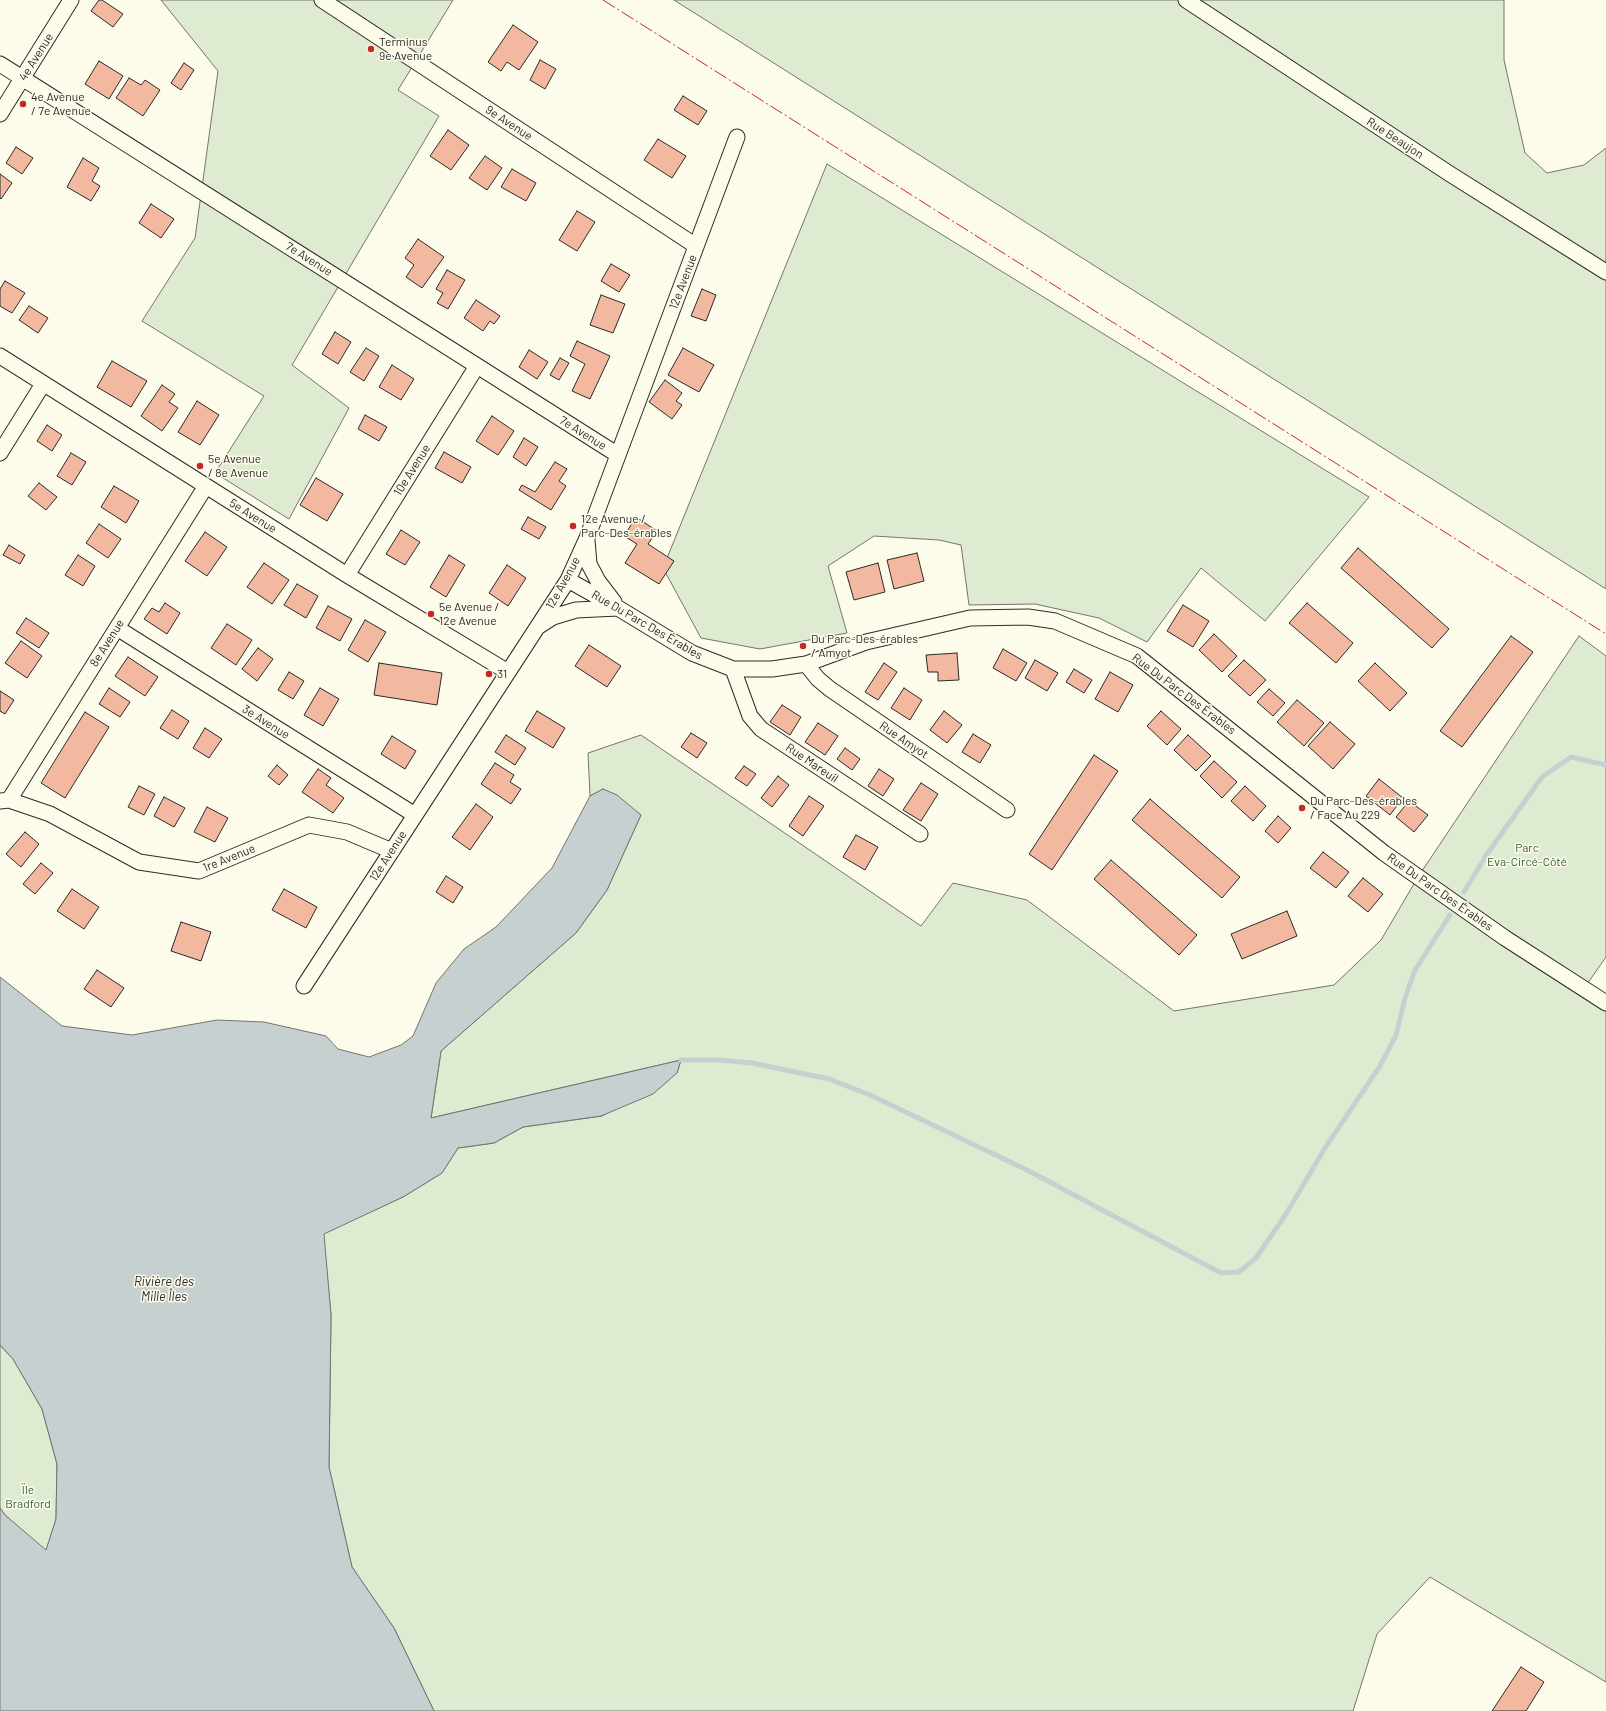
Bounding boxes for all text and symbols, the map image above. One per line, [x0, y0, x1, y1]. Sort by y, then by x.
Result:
street label: 4e Avenue [16, 30, 56, 84]
place label: Terminus 9e Avenue [379, 35, 432, 63]
marker: Terminus 9e Avenue [366, 44, 376, 54]
place label: 4e Avenue / 7e Avenue [31, 90, 91, 118]
marker: 4e Avenue / 7e Avenue [18, 99, 28, 109]
street label: 9e Avenue [483, 102, 535, 144]
street label: Rue Beaujon [1364, 114, 1426, 162]
street label: 7e Avenue [283, 239, 335, 279]
street label: 12e Avenue [666, 253, 700, 311]
street label: 7e Avenue [557, 413, 609, 453]
street label: 10e Avenue [391, 442, 433, 498]
place label: 5e Avenue / 8e Avenue [208, 452, 268, 480]
marker: 5e Avenue / 8e Avenue [195, 461, 205, 471]
street label: 5e Avenue [227, 496, 279, 536]
place label: 12e Avenue / Parc-Des-érables [581, 512, 672, 540]
marker: 12e Avenue / Parc-Des-érables [568, 521, 578, 531]
street label: 12e Avenue [543, 554, 583, 612]
street label: Rue Du Parc Des Érables [589, 587, 705, 663]
place label: 5e Avenue / 12e Avenue [439, 600, 499, 628]
marker: 5e Avenue / 12e Avenue [426, 609, 436, 619]
street label: 8e Avenue [87, 617, 127, 669]
place label: Du Parc-Des-érables / Amyot [811, 632, 918, 660]
marker: Du Parc-Des-érables / Amyot [798, 641, 808, 651]
street label: Rue Du Parc Des Érables [1129, 650, 1239, 738]
place label: 31 [497, 667, 507, 681]
marker: 31 [484, 669, 494, 679]
street label: 3e Avenue [240, 702, 292, 742]
street label: Rue Amyot [877, 718, 931, 762]
street label: Rue Mareuil [783, 740, 841, 786]
place label: Du Parc-Des-érables / Face Au 229 [1310, 794, 1417, 822]
marker: Du Parc-Des-érables / Face Au 229 [1297, 803, 1307, 813]
street label: 12e Avenue [366, 828, 410, 884]
street label: 1re Avenue [201, 841, 257, 875]
park label: Parc Eva-Circé-Côté [1487, 841, 1567, 869]
street label: Rue Du Parc Des Érables [1384, 850, 1496, 934]
water label: Rivière des Mille Îles [134, 1274, 194, 1305]
park label: Ïle Bradford [5, 1483, 51, 1511]

